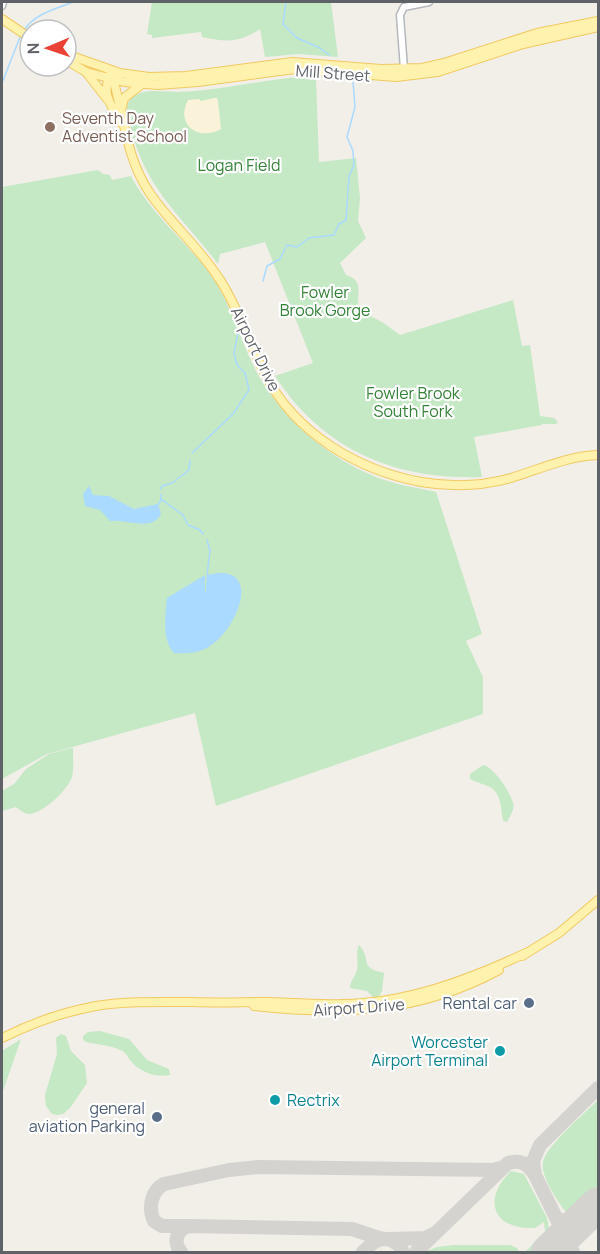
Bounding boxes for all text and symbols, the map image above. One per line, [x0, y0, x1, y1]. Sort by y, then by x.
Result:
north arrow [18, 18, 78, 78]
text: N [22, 42, 44, 55]
street label: Mill Street [295, 59, 371, 87]
place label: Seventh Day Adventist School [62, 107, 187, 147]
marker: Seventh Day Adventist School [43, 120, 57, 134]
park label: Logan Field [197, 154, 281, 176]
park label: Fowler Brook Gorge [280, 281, 370, 321]
street label: Airport Drive [226, 303, 286, 395]
park label: Fowler Brook South Fork [366, 382, 461, 422]
place label: Rental car [443, 992, 517, 1014]
street label: Airport Drive [313, 993, 405, 1021]
marker: Rental car [522, 996, 536, 1010]
place label: Worcester Airport Terminal [371, 1031, 488, 1071]
marker: Worcester Airport Terminal [493, 1044, 507, 1058]
place label: Rectrix [287, 1089, 340, 1111]
marker: Rectrix [268, 1093, 282, 1107]
place label: general aviation Parking [29, 1097, 145, 1137]
marker: general aviation Parking [150, 1110, 164, 1124]

